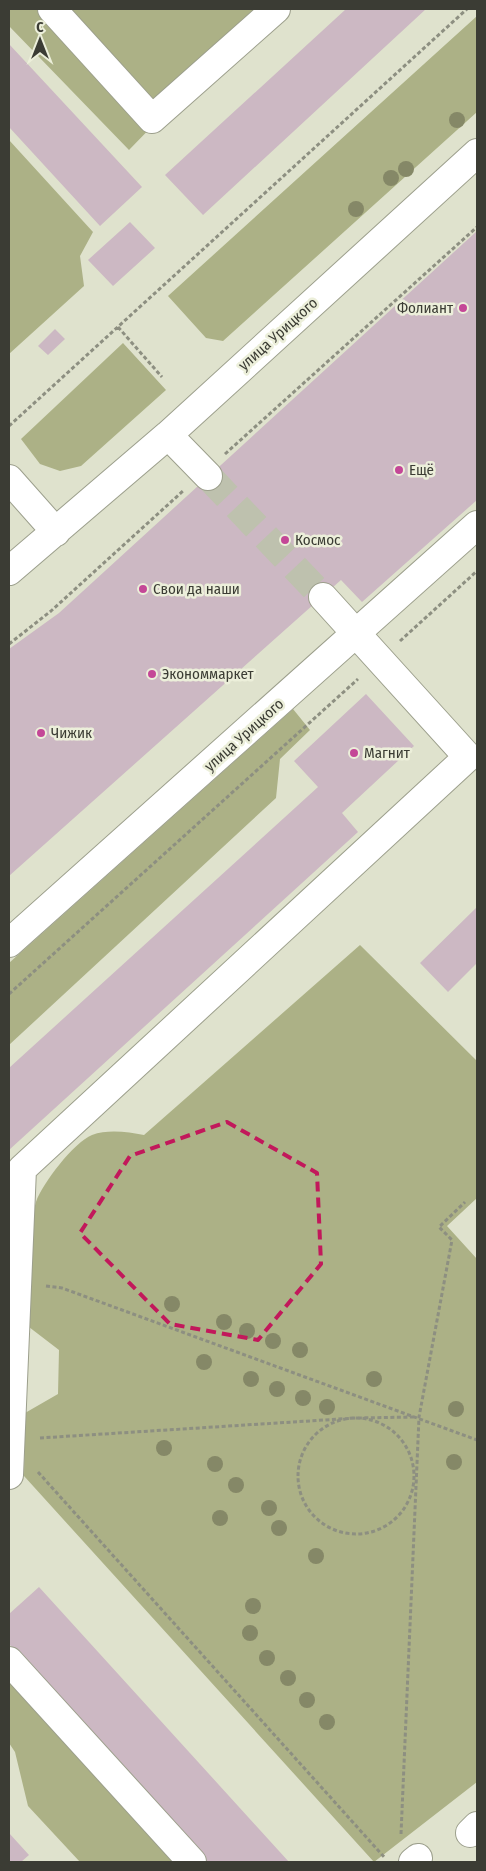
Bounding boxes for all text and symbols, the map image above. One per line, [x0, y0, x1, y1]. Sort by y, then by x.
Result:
north arrow [15, 15, 65, 65]
text: С [36, 19, 44, 36]
street label: улица Урицкого [235, 294, 321, 374]
place label: Фолиант [397, 299, 454, 317]
marker: Фолиант [457, 302, 469, 314]
place label: Ещё [409, 461, 434, 479]
marker: Ещё [393, 464, 405, 476]
place label: Космос [295, 531, 341, 549]
marker: Космос [279, 534, 291, 546]
place label: Свои да наши [153, 580, 240, 598]
marker: Свои да наши [137, 583, 149, 595]
place label: Экономмаркет [162, 665, 254, 683]
marker: Экономмаркет [146, 668, 158, 680]
street label: улица Урицкого [201, 695, 287, 775]
place label: Чижик [51, 724, 92, 742]
marker: Чижик [35, 727, 47, 739]
place label: Магнит [364, 744, 411, 762]
marker: Магнит [348, 747, 360, 759]

